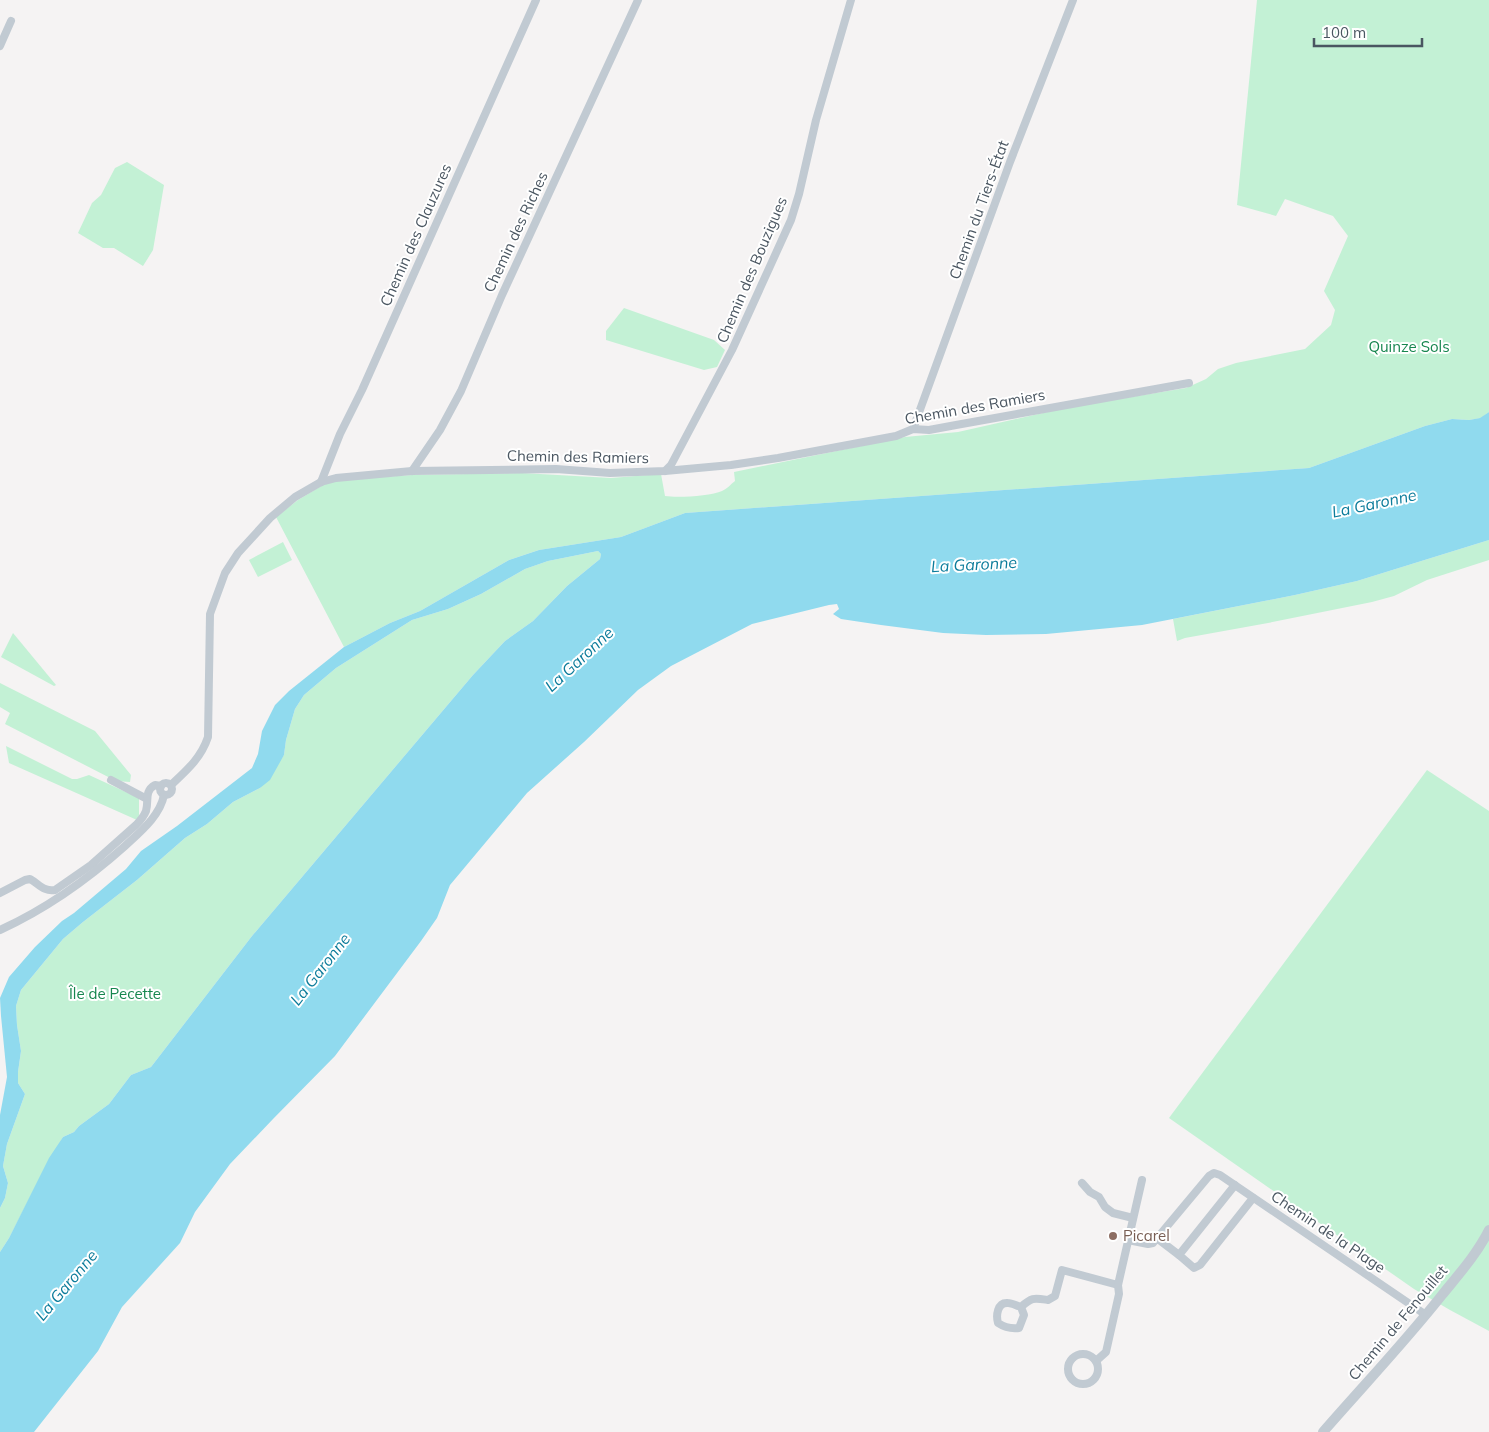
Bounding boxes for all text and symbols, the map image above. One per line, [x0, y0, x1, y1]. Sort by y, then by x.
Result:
scale bar [1314, 15, 1422, 47]
text: 100 m [1322, 23, 1366, 42]
street label: Chemin du Tiers-État [945, 138, 1013, 282]
street label: Chemin des Clauzures [376, 161, 456, 309]
street label: Chemin des Riches [479, 168, 552, 295]
street label: Chemin des Bouzigues [712, 194, 791, 346]
park label: Quinze Sols [1368, 337, 1450, 356]
street label: Chemin des Ramiers [903, 385, 1047, 428]
street label: Chemin des Ramiers [507, 446, 649, 467]
water label: La Garonne [1330, 484, 1418, 522]
water label: La Garonne [930, 552, 1018, 576]
water label: La Garonne [541, 622, 618, 696]
water label: La Garonne [286, 929, 355, 1009]
park label: Île de Pecette [68, 984, 161, 1003]
street label: Chemin de la Plage [1268, 1186, 1389, 1277]
place label: Picarel [1123, 1226, 1170, 1245]
marker: Picarel [1107, 1230, 1119, 1242]
water label: La Garonne [31, 1245, 102, 1324]
street label: Chemin de Fenouillet [1344, 1261, 1451, 1384]

